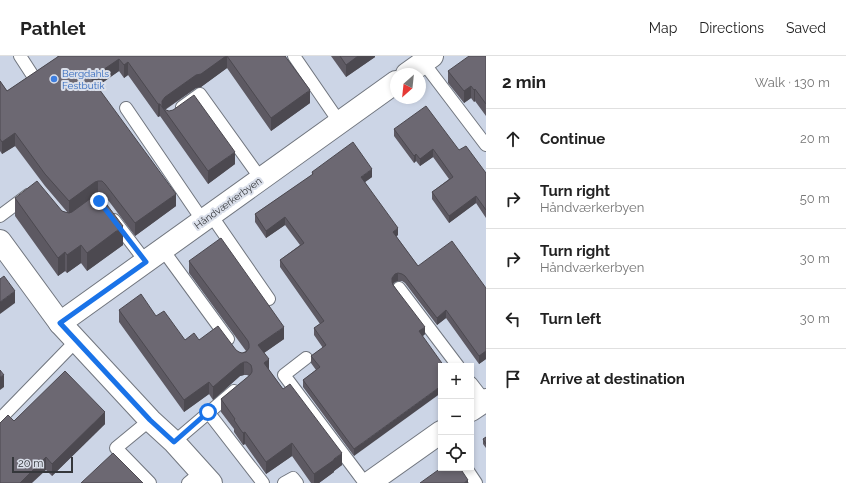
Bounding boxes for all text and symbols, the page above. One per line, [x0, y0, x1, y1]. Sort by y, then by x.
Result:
text: Pathlet [20, 17, 86, 39]
text: Map [649, 20, 677, 36]
text: Directions [699, 20, 764, 36]
text: Saved [786, 20, 826, 36]
place label: Bergdahls Festbutik [62, 68, 109, 91]
north arrow [390, 68, 426, 104]
text: 2 min [502, 72, 546, 92]
marker: Bergdahls Festbutik [49, 74, 59, 84]
text: Walk · 130 m [755, 75, 830, 90]
icon: ahead [502, 128, 524, 150]
text: Continue [540, 130, 605, 148]
text: 20 m [800, 131, 830, 146]
street label: Håndværkerbyen [192, 175, 264, 231]
text: Turn right [540, 182, 610, 200]
icon: right [502, 188, 524, 210]
text: 50 m [800, 191, 830, 206]
route end [90, 192, 108, 210]
text: Håndværkerbyen [540, 200, 644, 215]
text: Turn right [540, 242, 610, 260]
icon: right [502, 248, 524, 270]
text: 30 m [800, 251, 830, 266]
text: Håndværkerbyen [540, 260, 644, 275]
icon: left [502, 308, 524, 330]
text: Turn left [540, 310, 601, 328]
text: 30 m [800, 311, 830, 326]
map controls [438, 363, 474, 471]
button: + [438, 363, 474, 399]
icon: arrive [502, 368, 524, 390]
text: Arrive at destination [540, 370, 685, 388]
button: − [438, 399, 474, 435]
route start [199, 403, 217, 421]
button: locate [438, 435, 474, 471]
scale bar [12, 455, 73, 474]
text: 20 m [18, 457, 43, 470]

